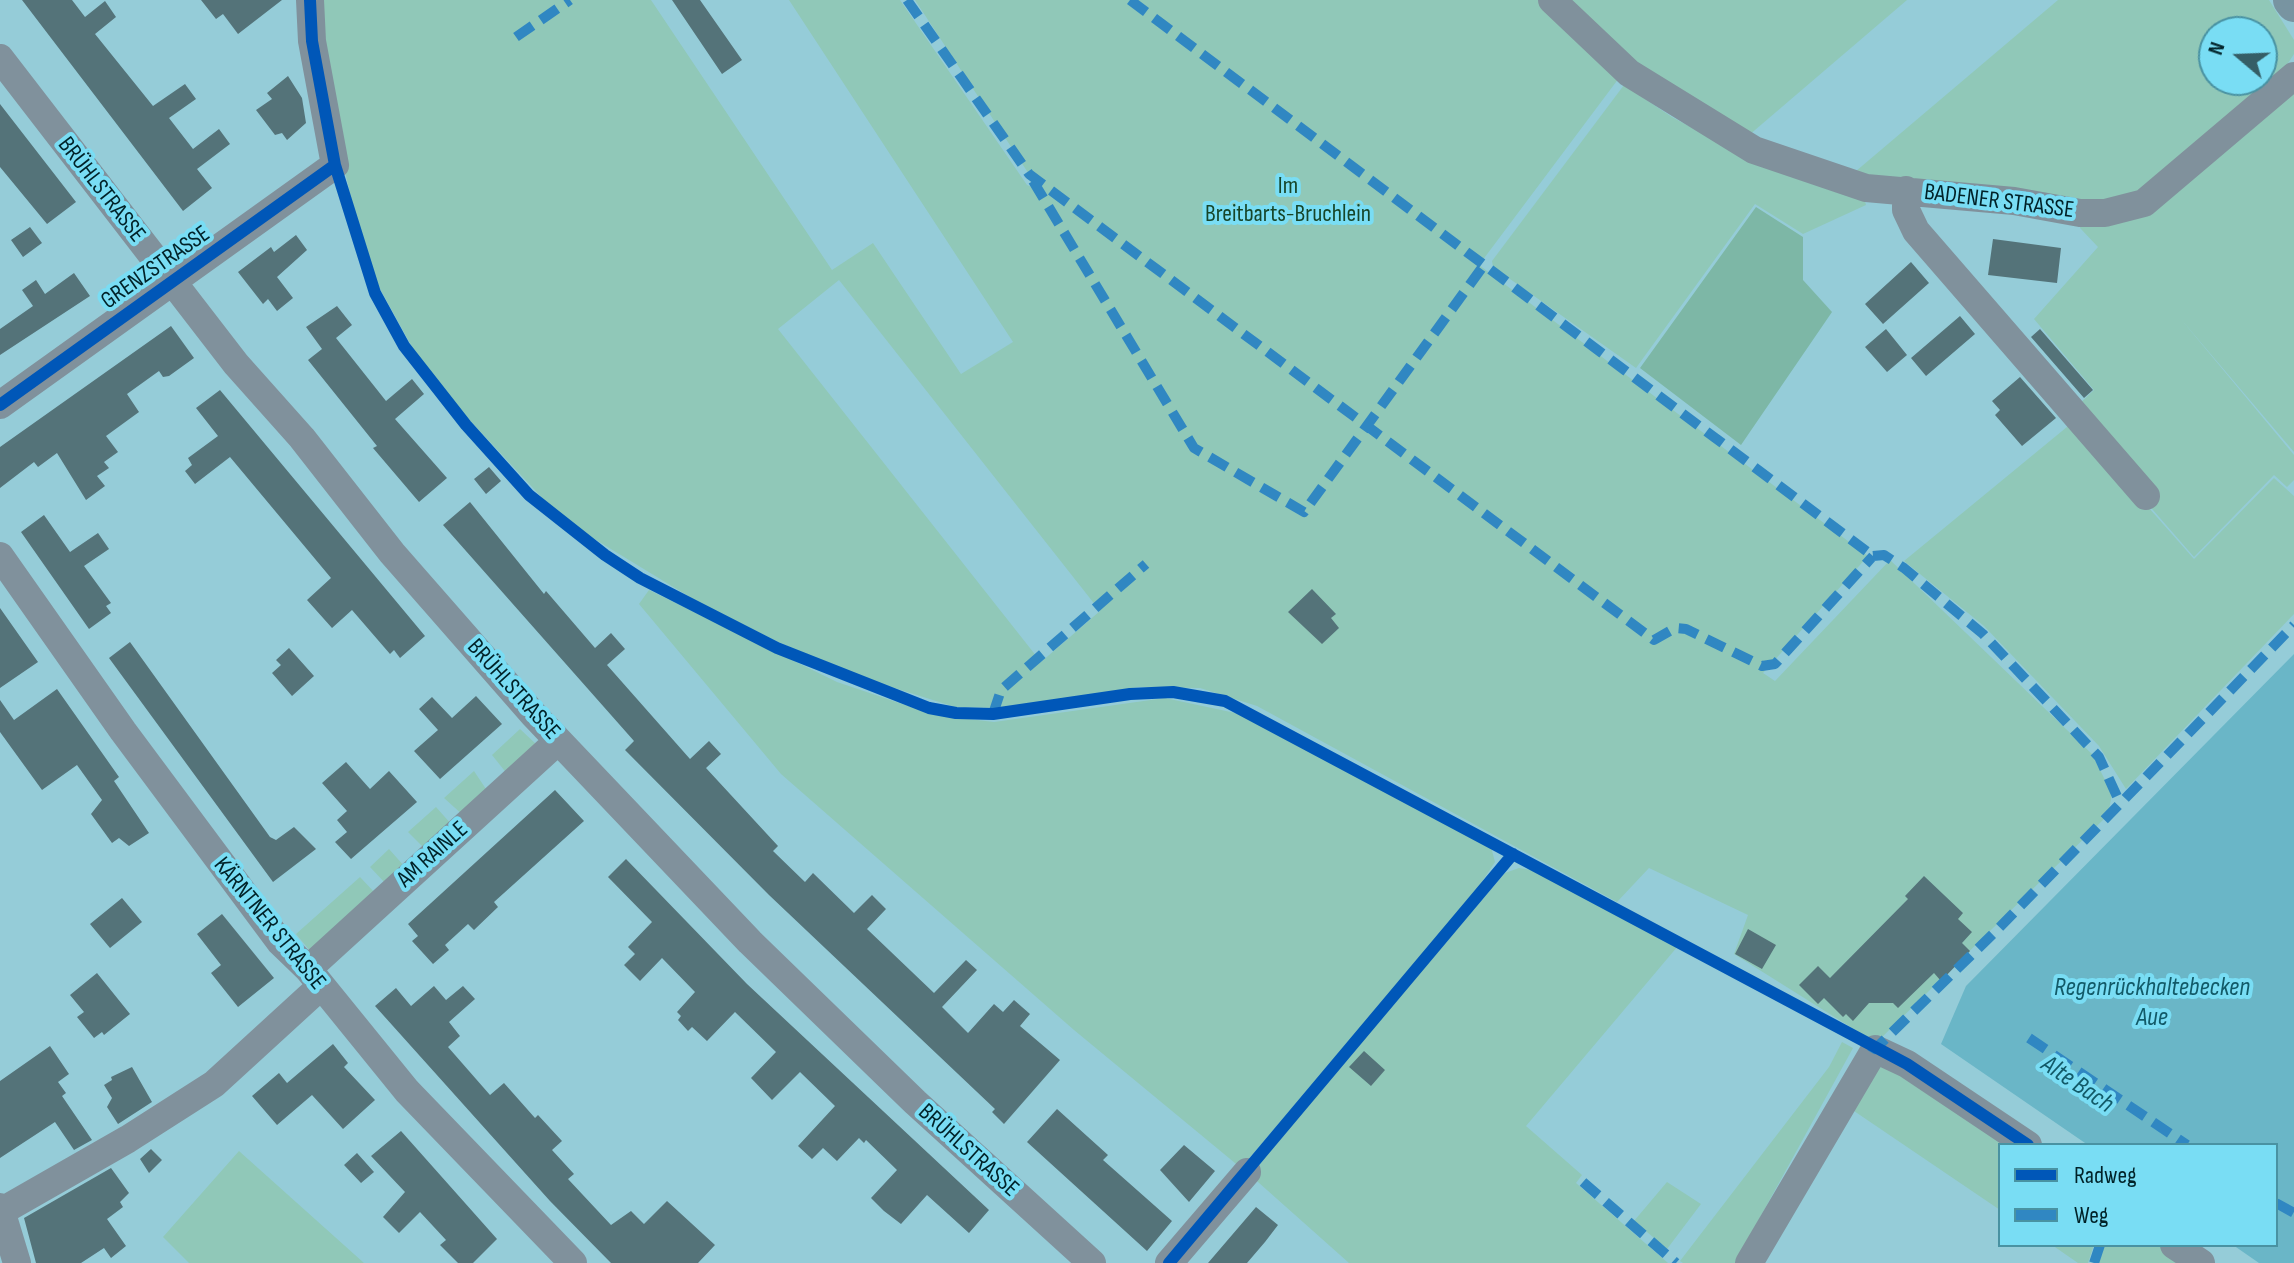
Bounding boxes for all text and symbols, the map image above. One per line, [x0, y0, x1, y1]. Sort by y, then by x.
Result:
north arrow [2198, 16, 2278, 96]
text: N [2202, 39, 2231, 59]
street label: BRÜHLSTRASSE [51, 132, 151, 248]
park label: Im Breitbarts-Bruchlein [1205, 173, 1371, 229]
street label: BADENER STRASSE [1922, 179, 2076, 225]
street label: GRENZSTRASSE [96, 220, 216, 316]
street label: BRÜHLSTRASSE [460, 634, 566, 746]
street label: AM RAINLE [392, 816, 474, 894]
street label: KÄRNTNER STRASSE [207, 852, 331, 996]
water label: Regenrückhaltebecken Aue [2054, 972, 2250, 1034]
water label: Alte Bach [2035, 1049, 2119, 1121]
street label: BRÜHLSTRASSE [912, 1098, 1024, 1204]
legend [1998, 1143, 2278, 1247]
text: Radweg [2074, 1161, 2137, 1190]
text: Weg [2074, 1201, 2108, 1230]

